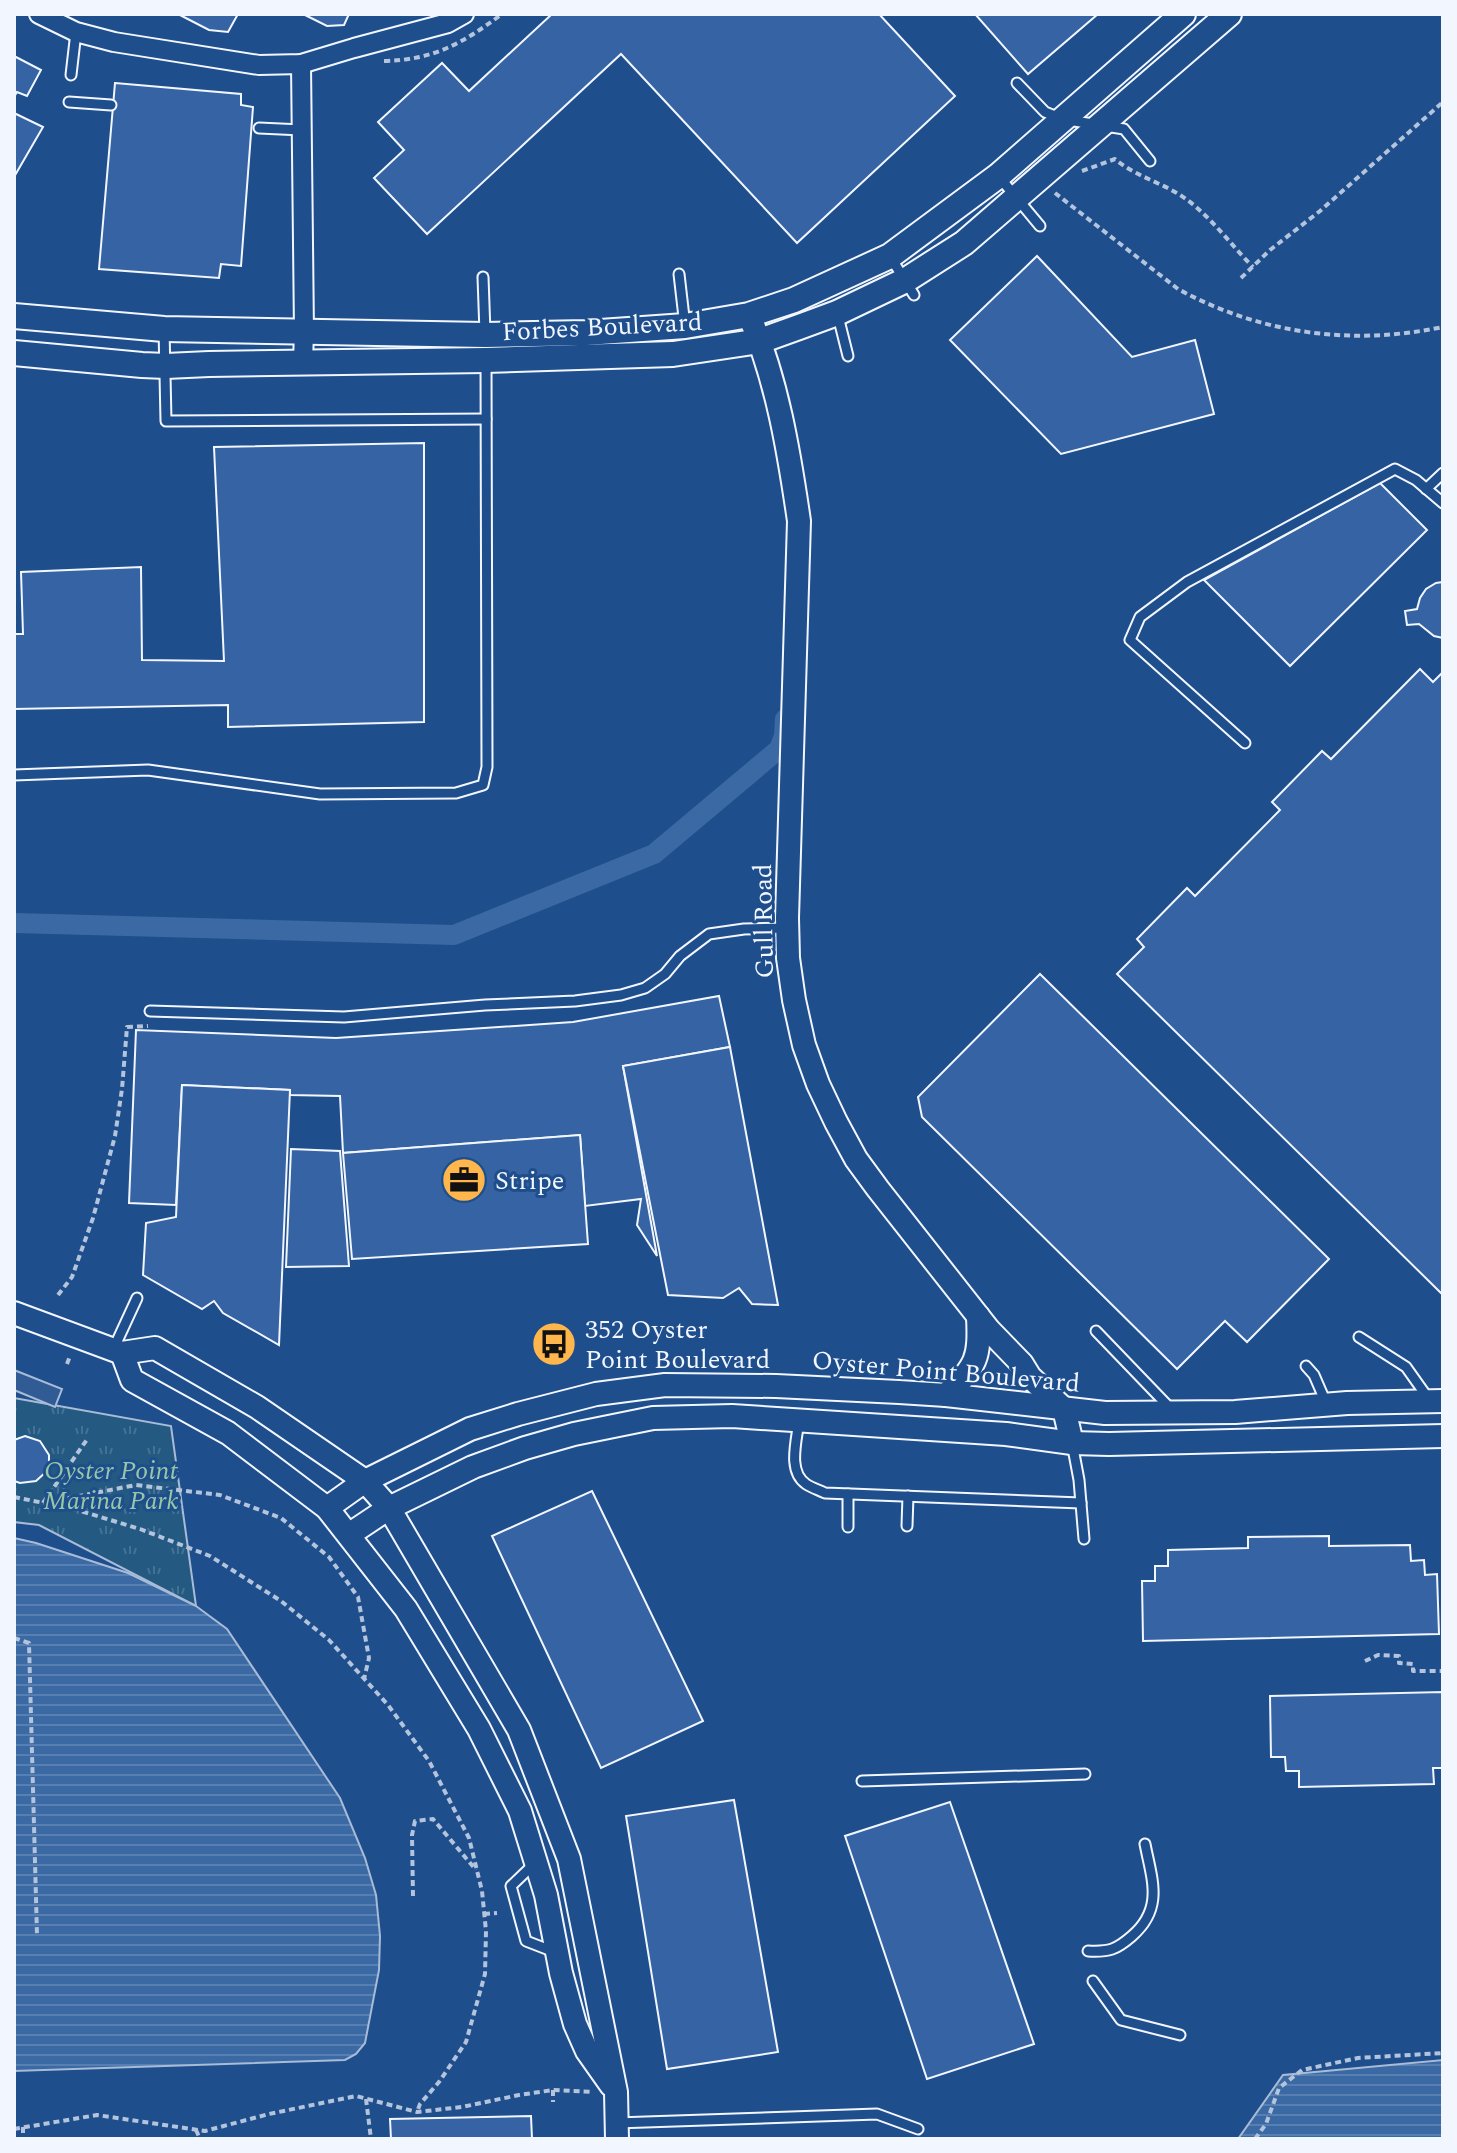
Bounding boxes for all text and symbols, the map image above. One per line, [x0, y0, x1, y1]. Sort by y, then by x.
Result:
street label: Forbes Boulevard [501, 302, 703, 352]
street label: Gull Road [743, 863, 785, 979]
office icon: Stripe [440, 1156, 488, 1204]
place label: Stripe [495, 1161, 564, 1201]
place label: 352 Oyster Point Boulevard [585, 1310, 770, 1380]
bus stop icon: 352 Oyster Point Boulevard [530, 1320, 578, 1368]
street label: Oyster Point Boulevard [810, 1340, 1082, 1404]
park label: Oyster Point Marina Park [43, 1451, 179, 1521]

